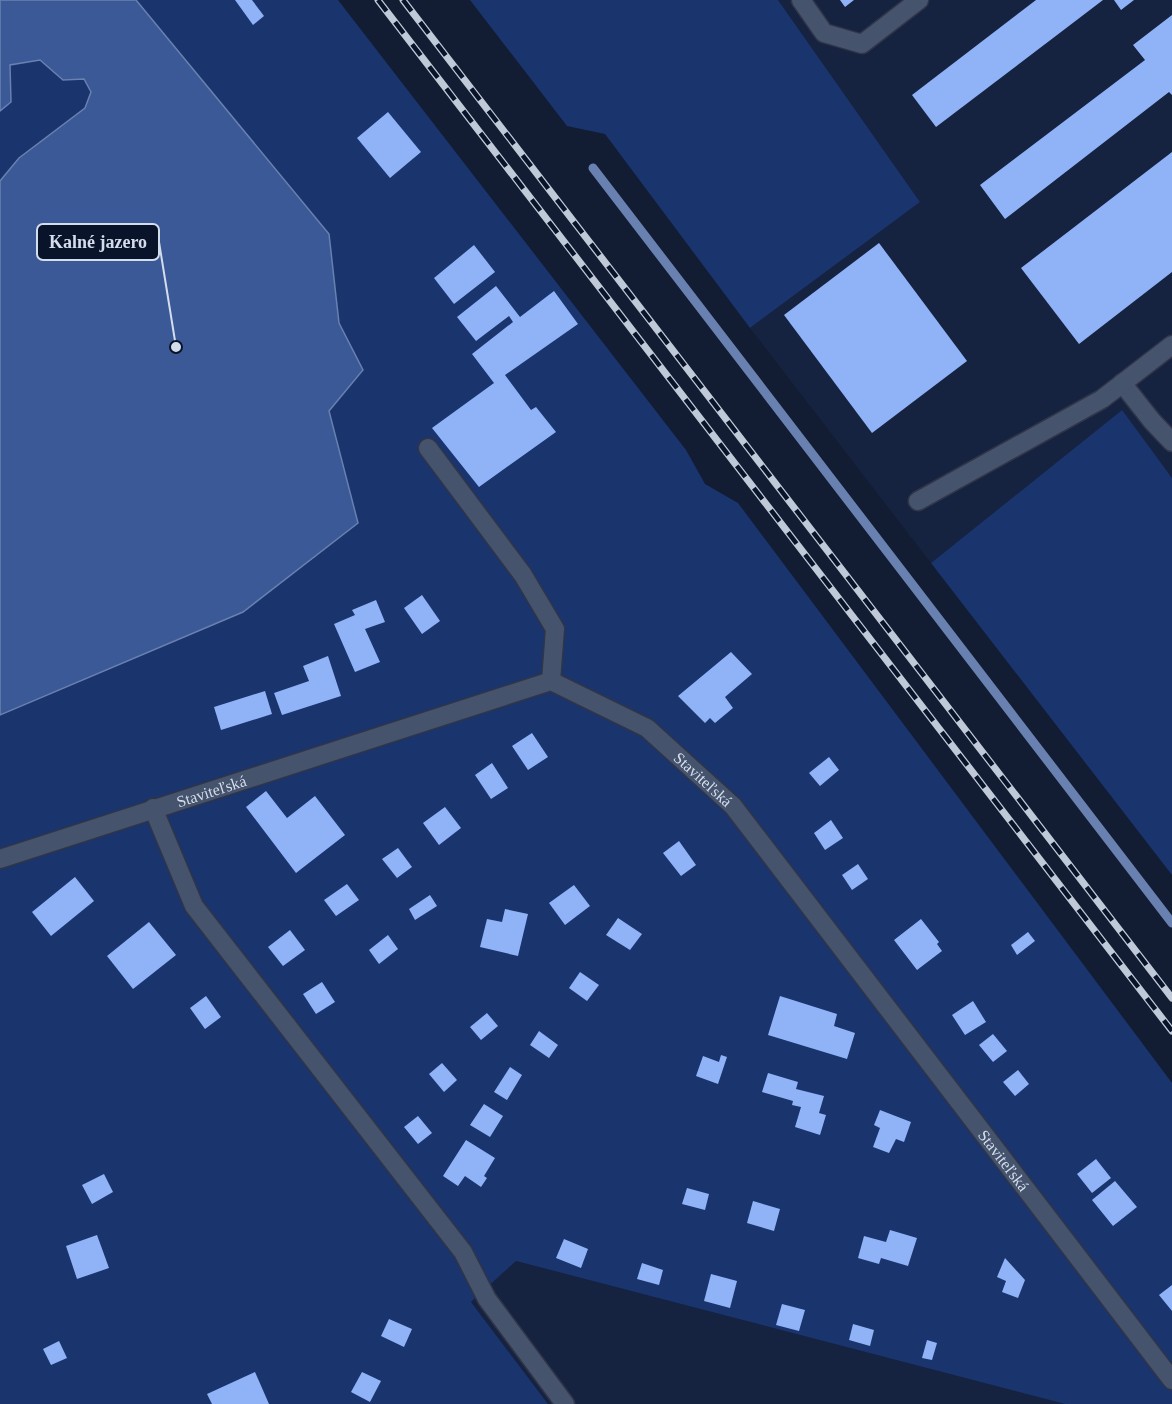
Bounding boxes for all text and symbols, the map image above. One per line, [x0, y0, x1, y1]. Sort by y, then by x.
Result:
callout: Kalné jazero [37, 224, 159, 260]
text: Kalné jazero [49, 232, 147, 252]
street label: Staviteľská [671, 749, 736, 810]
street label: Staviteľská [174, 772, 248, 810]
street label: Staviteľská [975, 1126, 1033, 1194]

